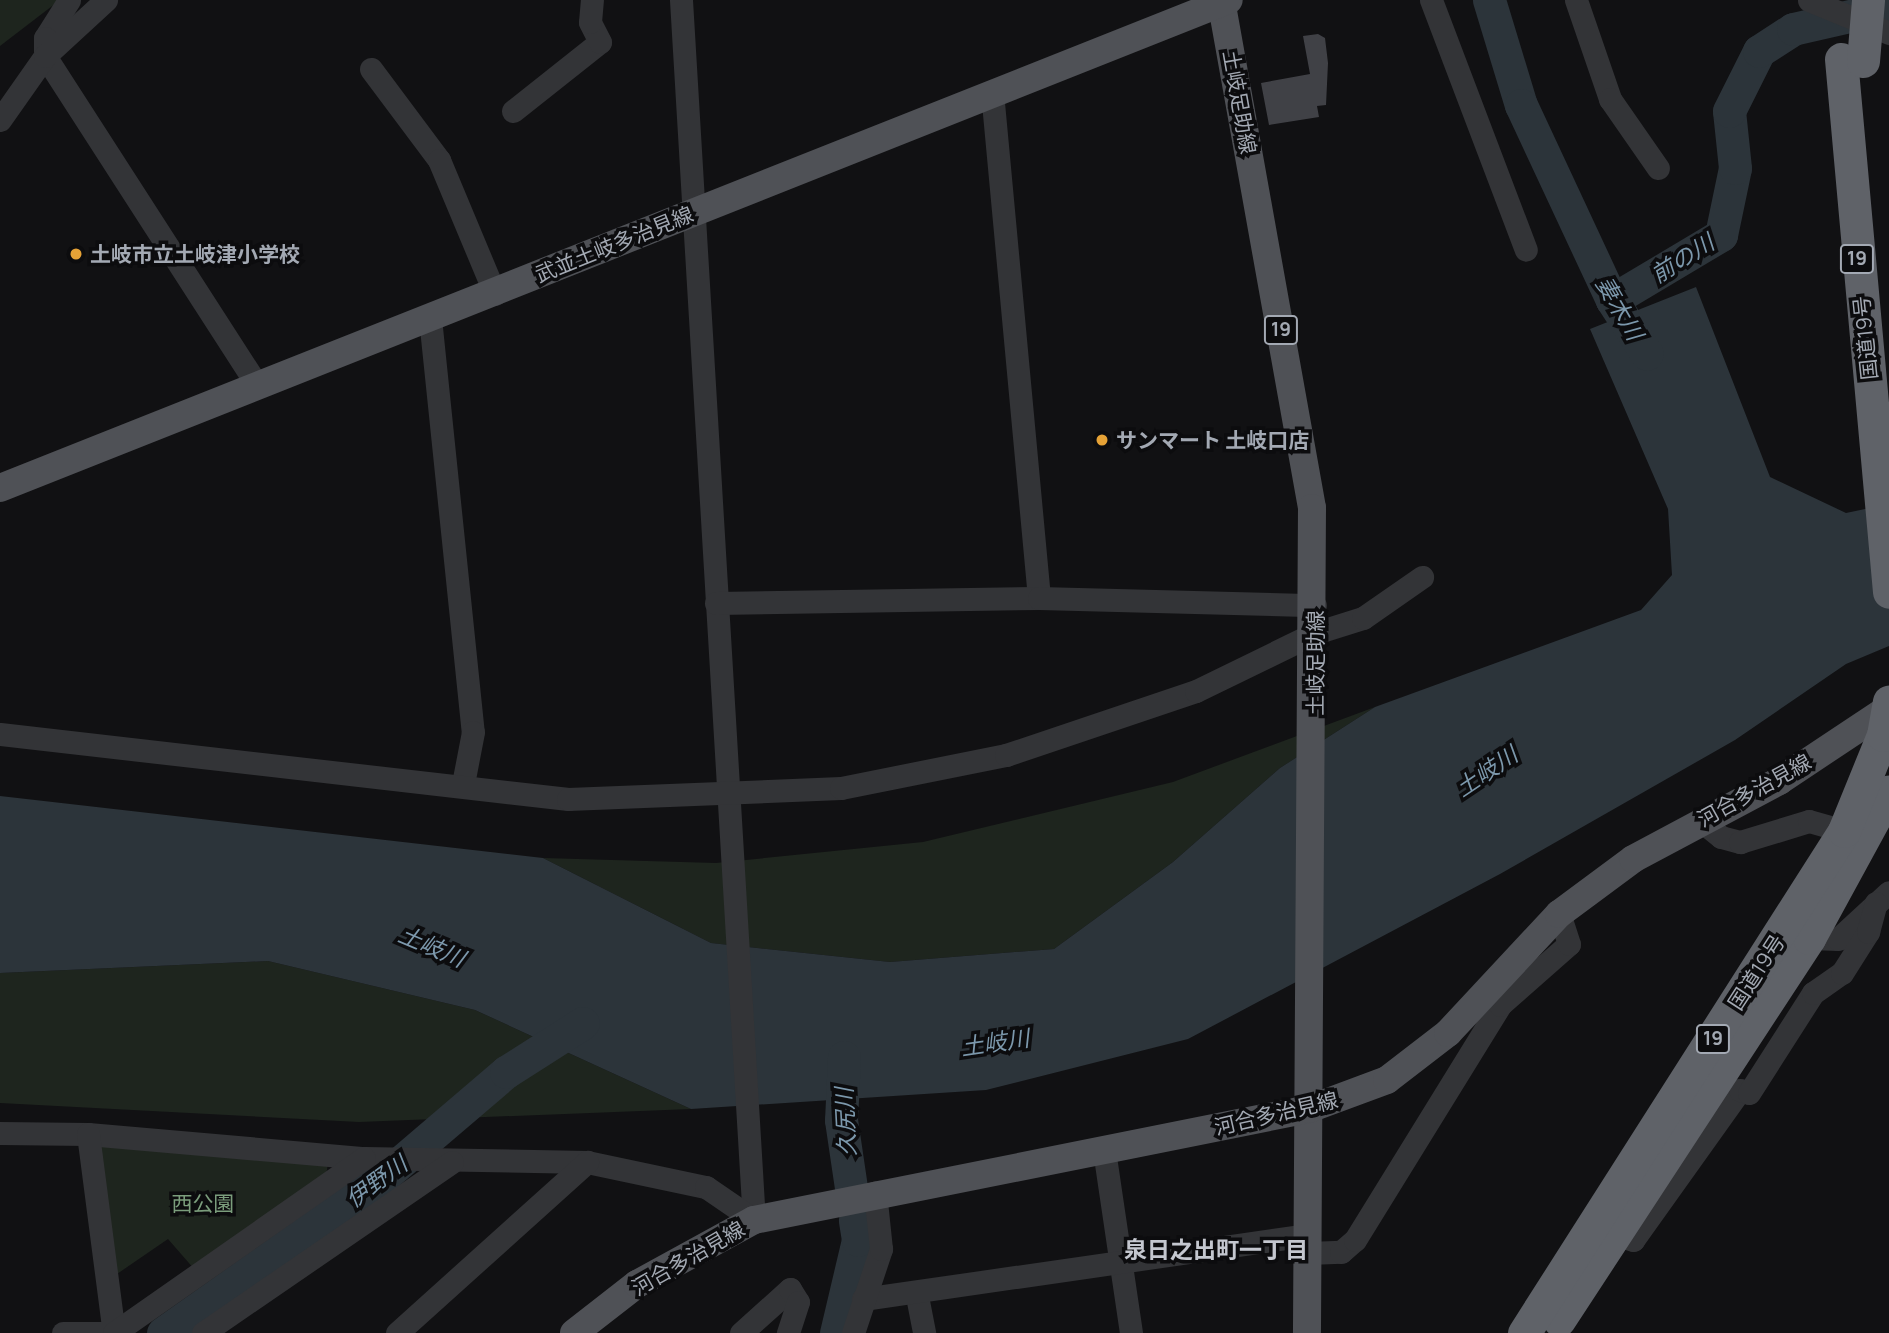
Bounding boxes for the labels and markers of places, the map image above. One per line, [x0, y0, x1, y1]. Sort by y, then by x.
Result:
place label: 土岐市立土岐津小学校 [90, 241, 300, 267]
marker: 土岐市立土岐津小学校 [68, 246, 84, 262]
place label: サンマート 土岐口店 [1116, 427, 1309, 453]
marker: サンマート 土岐口店 [1094, 432, 1110, 448]

